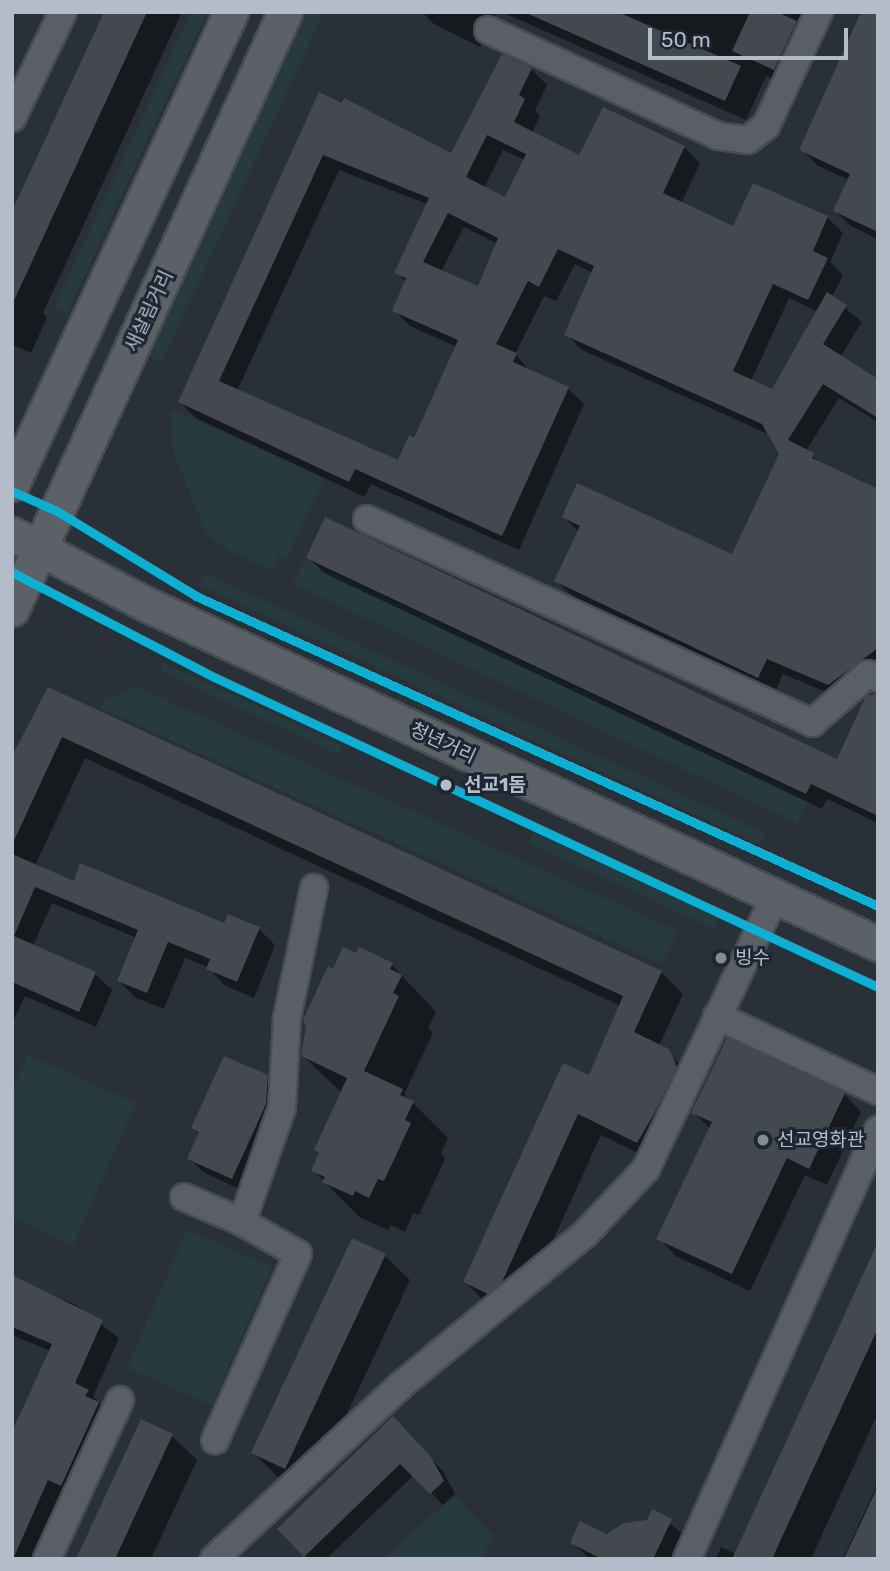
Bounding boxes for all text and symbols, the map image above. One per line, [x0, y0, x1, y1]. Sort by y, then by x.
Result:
scale bar [652, 14, 852, 58]
text: 50 m [661, 27, 711, 52]
street label: 새살림거리 [120, 267, 178, 355]
street label: 청년거리 [406, 718, 480, 768]
marker: 선교1돔 [435, 774, 457, 796]
place label: 선교1돔 [464, 774, 526, 796]
place label: 빙수 [735, 947, 770, 969]
marker: 빙수 [713, 950, 729, 966]
place label: 선교영화관 [777, 1129, 864, 1151]
marker: 선교영화관 [755, 1132, 771, 1148]

